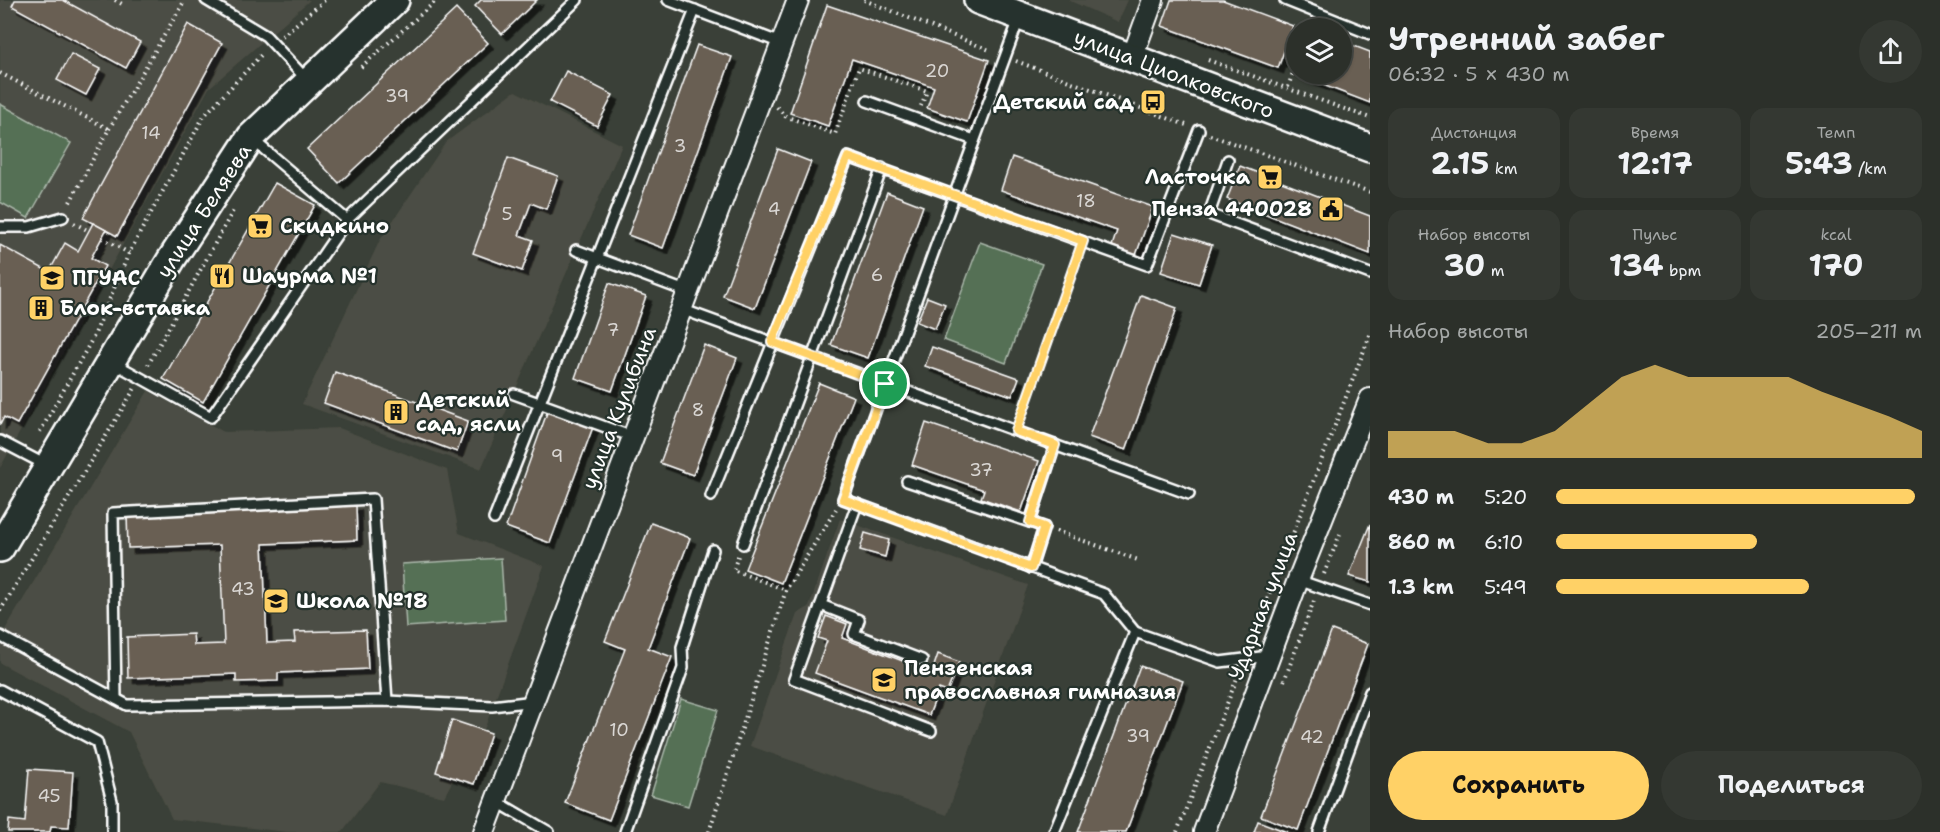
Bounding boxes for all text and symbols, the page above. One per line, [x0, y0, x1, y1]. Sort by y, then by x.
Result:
text: Утренний забег [1388, 16, 1665, 61]
map controls [1286, 18, 1352, 84]
button: layers [1286, 18, 1352, 84]
button: share [1859, 20, 1922, 83]
street label: улица Циолковского [1070, 23, 1278, 125]
house number: 20 [925, 59, 949, 83]
text: 06:32 · 5 × 430 m [1388, 61, 1570, 87]
house number: 39 [385, 84, 409, 108]
bus stop icon: Детский сад [1138, 87, 1168, 117]
place label: Детский сад [993, 88, 1134, 116]
house number: 14 [141, 121, 161, 145]
text: Дистанция [1431, 122, 1517, 143]
text: Время [1631, 122, 1679, 143]
text: Темп [1817, 122, 1855, 143]
house number: 3 [674, 134, 686, 158]
street label: улица Беляева [150, 138, 258, 284]
text: 2.15 [1431, 143, 1489, 184]
text: 12:17 [1617, 143, 1693, 184]
text: 5:43 [1785, 143, 1853, 184]
text: km [1489, 158, 1517, 179]
text: /km [1853, 158, 1887, 179]
supermarket icon: Ласточка [1255, 162, 1285, 192]
place label: Ласточка [1145, 163, 1251, 191]
house number: 18 [1076, 189, 1096, 213]
public building icon: Пенза 440028 [1316, 194, 1346, 224]
place label: Пенза 440028 [1151, 195, 1312, 223]
house number: 4 [768, 197, 780, 221]
house number: 5 [501, 202, 513, 226]
supermarket icon: Скидкино [245, 211, 275, 241]
place label: Скидкино [280, 212, 389, 240]
text: Набор высоты [1418, 224, 1530, 245]
text: Пульс [1633, 224, 1677, 245]
text: kcal [1820, 224, 1852, 245]
text: 30 [1443, 245, 1485, 286]
text: 134 [1609, 245, 1664, 286]
text: 170 [1808, 245, 1864, 286]
text: m [1485, 260, 1505, 281]
text: bpm [1664, 260, 1701, 281]
restaurant icon: Шаурма №1 [207, 261, 237, 291]
place label: Шаурма №1 [242, 262, 377, 290]
school or university icon: ПГУАС [37, 263, 67, 293]
house number: 6 [871, 263, 883, 287]
place label: ПГУАС [72, 264, 140, 292]
building icon: Блок-вставка [26, 293, 56, 323]
place label: Блок-вставка [60, 294, 211, 322]
house number: 7 [607, 318, 619, 342]
text: Набор высоты [1388, 318, 1528, 344]
text: 205–211 m [1816, 318, 1922, 344]
street label: улица Кулибина [575, 323, 663, 493]
pin [859, 358, 910, 409]
icon: arrive [868, 367, 901, 400]
place label: Детский сад, ясли [416, 386, 521, 438]
building icon: Детский сад, ясли [381, 397, 411, 427]
house number: 8 [692, 398, 704, 422]
house number: 9 [551, 444, 563, 468]
house number: 37 [969, 458, 993, 482]
text: 430 m [1388, 484, 1454, 510]
text: 5:20 [1484, 484, 1527, 510]
street label: Ударная улица [1222, 528, 1304, 684]
text: 860 m [1388, 529, 1455, 555]
text: 6:10 [1484, 529, 1523, 555]
text: 1.3 km [1388, 574, 1454, 600]
text: 5:49 [1484, 574, 1527, 600]
house number: 43 [231, 577, 255, 601]
school or university icon: Школа №18 [261, 586, 291, 616]
place label: Школа №18 [296, 587, 428, 615]
place label: Пензенская православная гимназия [904, 654, 1176, 706]
school or university icon: Пензенская православная гимназия [869, 665, 899, 695]
house number: 10 [609, 718, 629, 742]
house number: 39 [1126, 724, 1150, 748]
house number: 42 [1300, 725, 1324, 749]
button: Сохранить [1388, 751, 1649, 820]
button: Поделиться [1661, 751, 1922, 820]
house number: 45 [37, 784, 61, 808]

